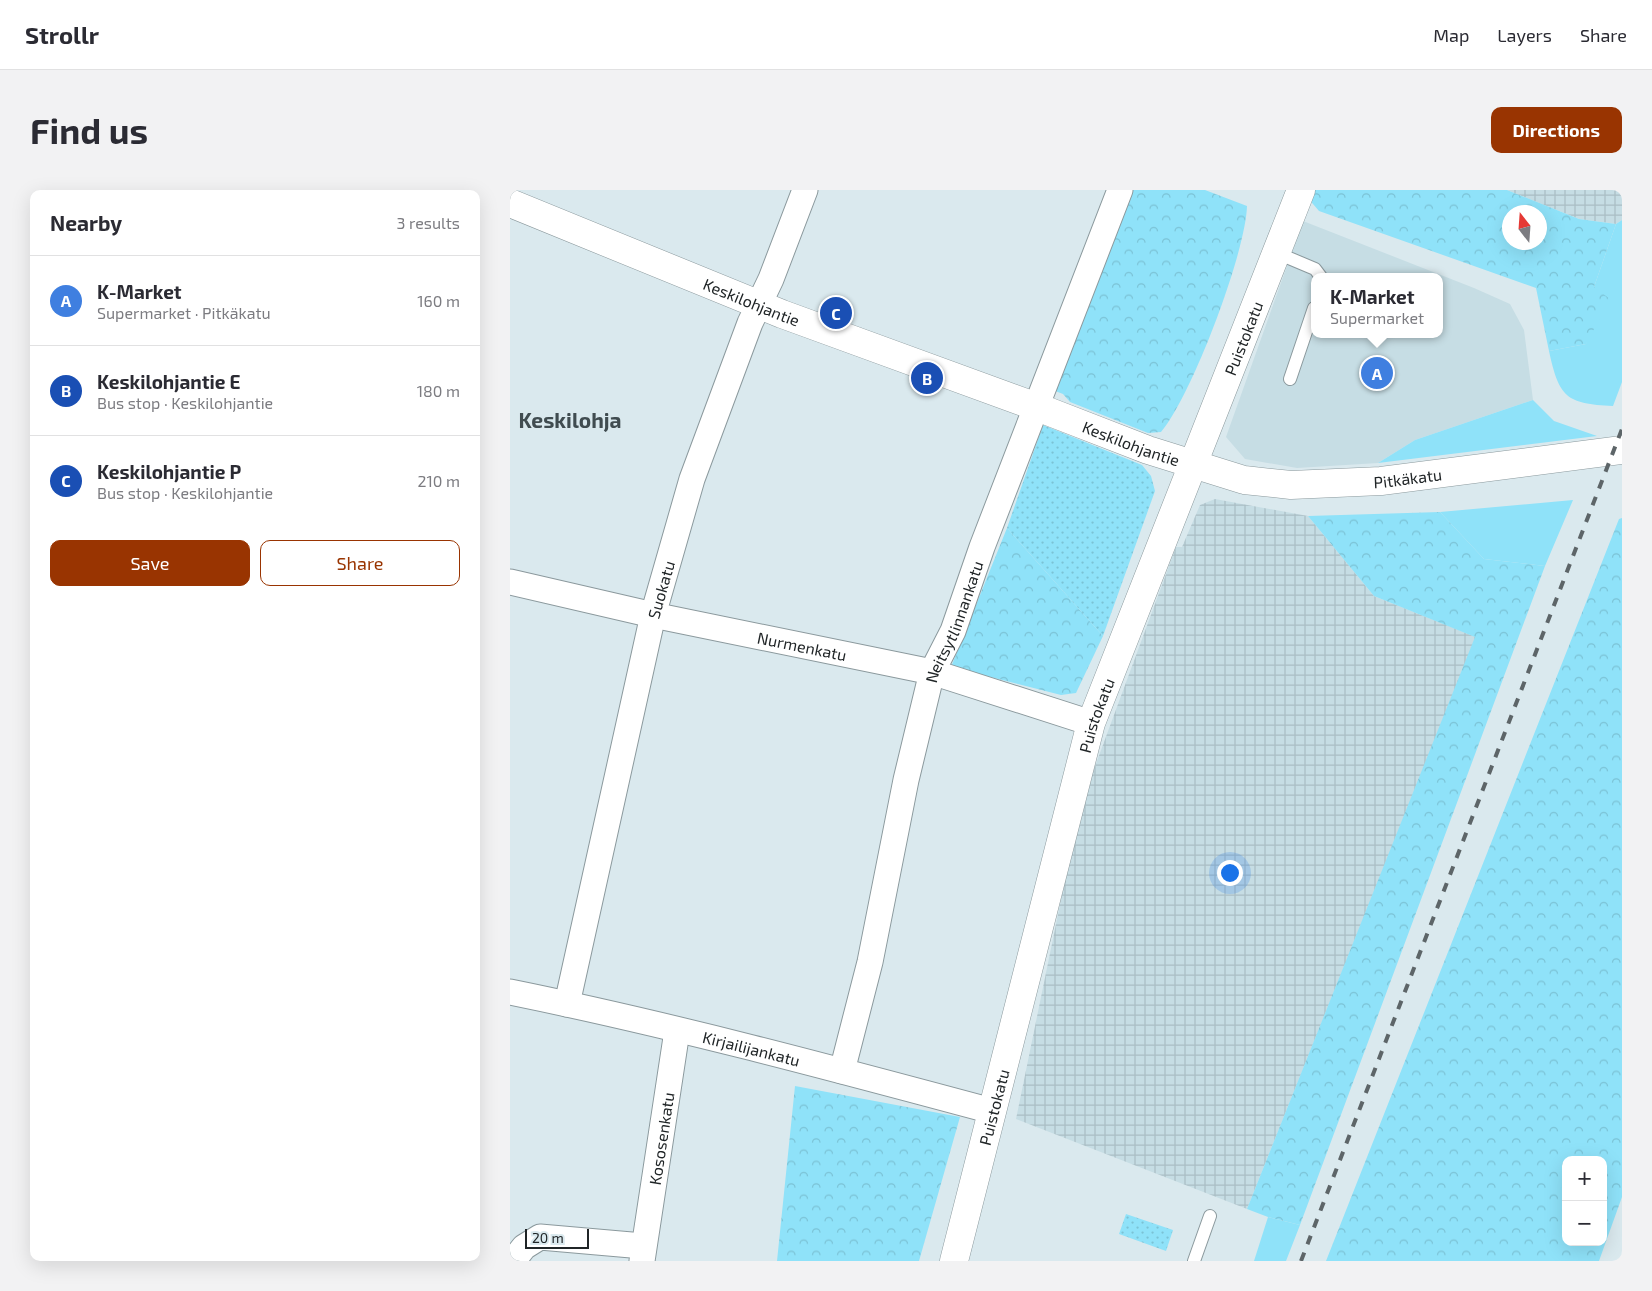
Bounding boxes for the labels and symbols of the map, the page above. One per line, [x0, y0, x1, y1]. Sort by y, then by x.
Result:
north arrow [1502, 205, 1547, 250]
street label: Keskilohjantie [701, 274, 802, 329]
pin: C [820, 294, 852, 332]
street label: Puistokatu [1220, 298, 1266, 378]
pin: A [1361, 354, 1393, 392]
pin: B [911, 359, 943, 397]
district label: Keskilohja [518, 407, 622, 432]
street label: Keskilohjantie [1080, 416, 1182, 469]
street label: Pitkäkatu [1373, 464, 1443, 491]
street label: Suokatu [643, 558, 678, 621]
street label: Neitsytlinnankatu [920, 558, 986, 684]
street label: Nurmenkatu [756, 627, 849, 664]
street label: Puistokatu [1074, 675, 1117, 755]
your location [1217, 860, 1243, 886]
street label: Kirjailijankatu [701, 1026, 802, 1069]
street label: Puistokatu [974, 1067, 1012, 1147]
street label: Kososenkatu [644, 1091, 677, 1186]
scale bar [525, 1226, 589, 1249]

